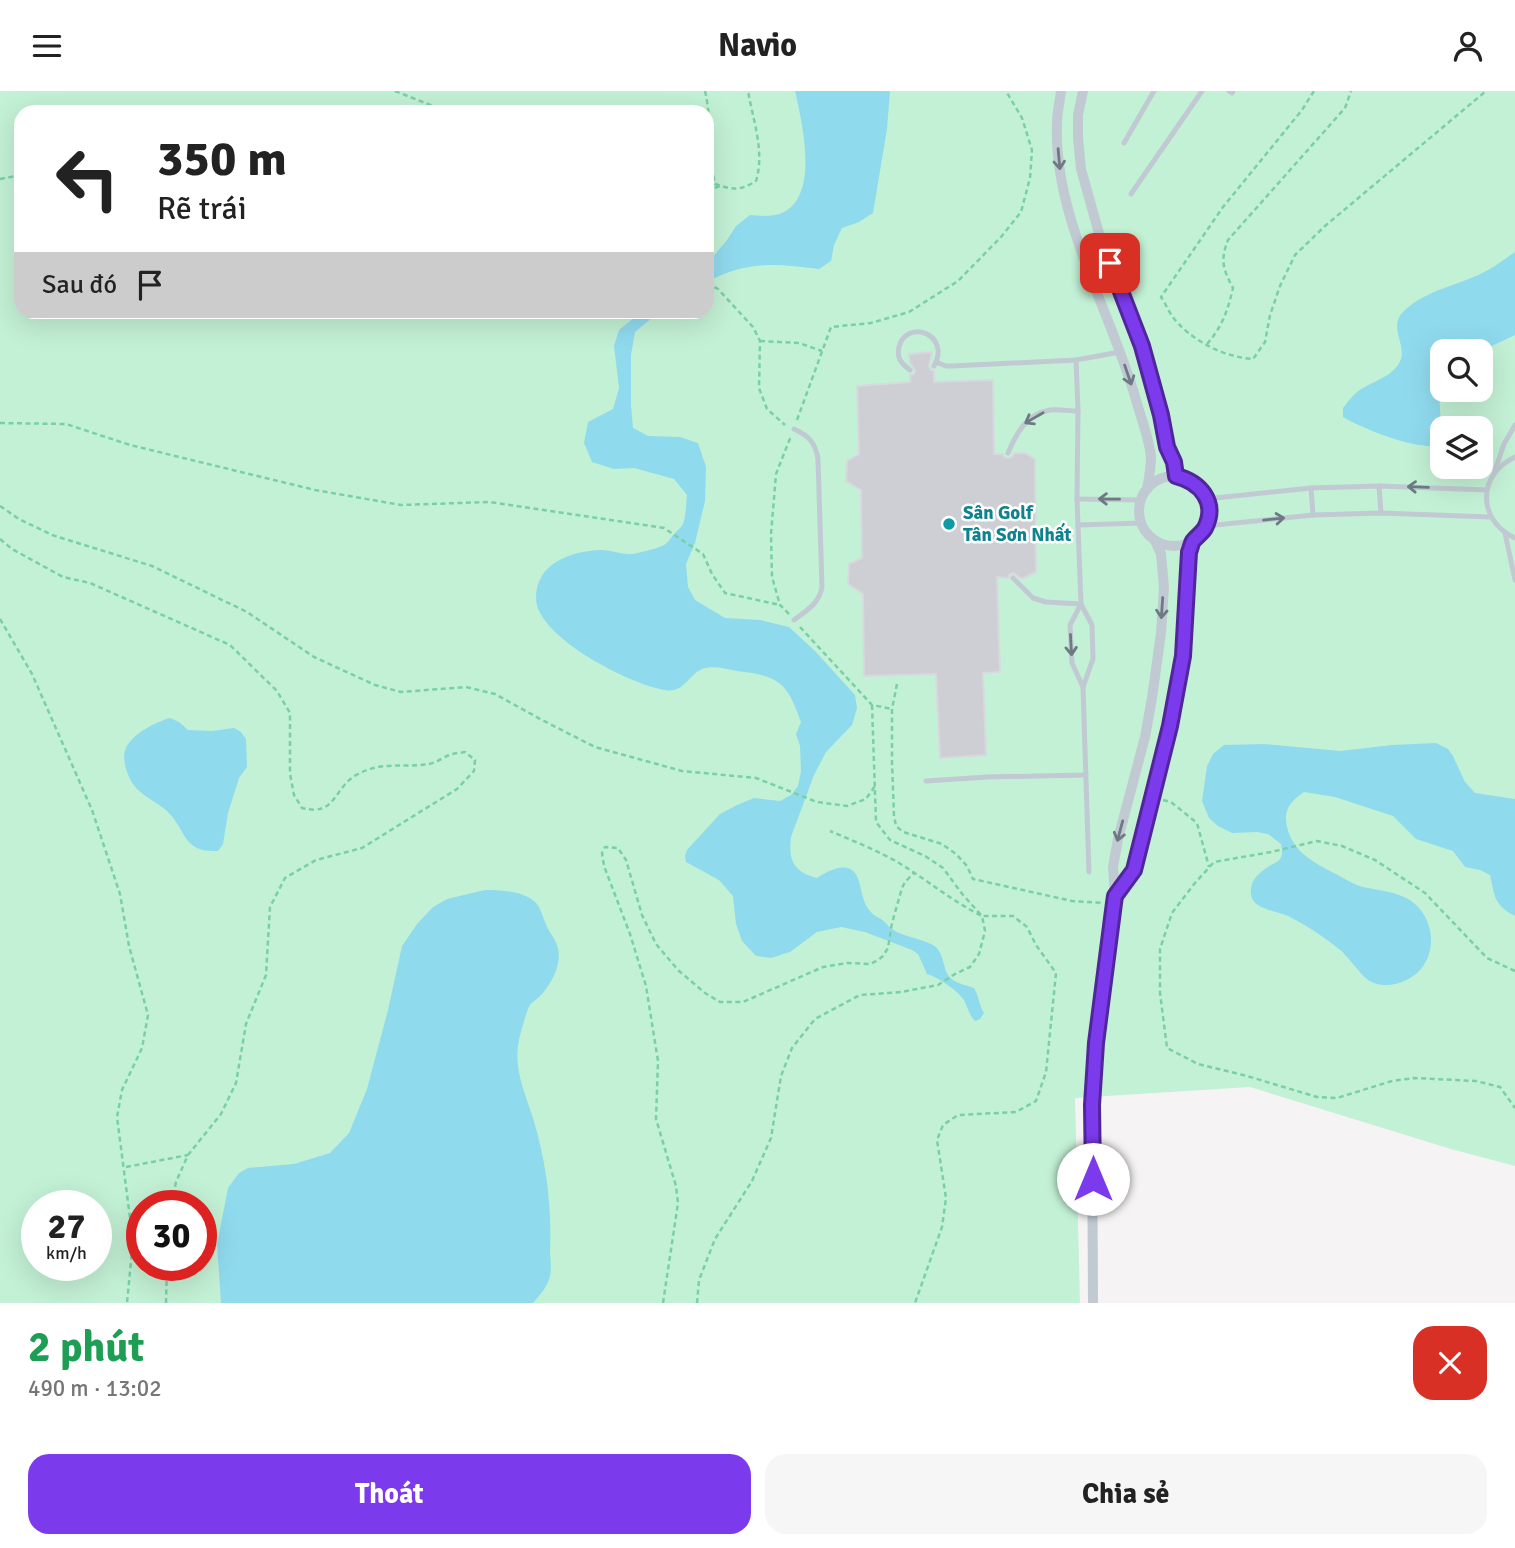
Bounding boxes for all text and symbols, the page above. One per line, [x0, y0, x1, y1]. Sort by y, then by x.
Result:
text: Navio [718, 26, 797, 65]
icon: menu [28, 27, 66, 65]
icon: person [1449, 27, 1487, 65]
text: 350 m [157, 129, 287, 189]
icon: left [42, 133, 133, 224]
one-way arrow [1053, 147, 1066, 170]
text: Rẽ trái [157, 189, 247, 228]
pin [1080, 233, 1140, 293]
icon: arrive [1091, 244, 1129, 282]
icon: arrive [131, 266, 169, 304]
text: Sau đó [42, 269, 117, 301]
map controls [1430, 339, 1493, 479]
button: search [1430, 339, 1493, 402]
one-way arrow [1123, 363, 1135, 385]
one-way arrow [1025, 411, 1045, 425]
button: layers [1430, 416, 1493, 479]
one-way arrow [1407, 481, 1430, 494]
one-way arrow [1098, 493, 1121, 506]
place label: Sân Golf Tân Sơn Nhất [963, 501, 1071, 547]
one-way arrow [1262, 512, 1285, 525]
marker: Sân Golf Tân Sơn Nhất [941, 516, 957, 532]
one-way arrow [1156, 596, 1169, 619]
one-way arrow [1064, 634, 1077, 657]
one-way arrow [1113, 819, 1126, 842]
position arrow [1056, 1142, 1130, 1216]
speed limit sign: 30 [126, 1190, 217, 1281]
text: 27 [48, 1205, 85, 1248]
text: km/h [46, 1242, 87, 1264]
text: 2 phút [28, 1322, 144, 1373]
button: close [1413, 1326, 1487, 1400]
text: 490 m · 13:02 [28, 1374, 162, 1403]
button: Thoát [28, 1454, 751, 1534]
button: Chia sẻ [765, 1454, 1487, 1534]

